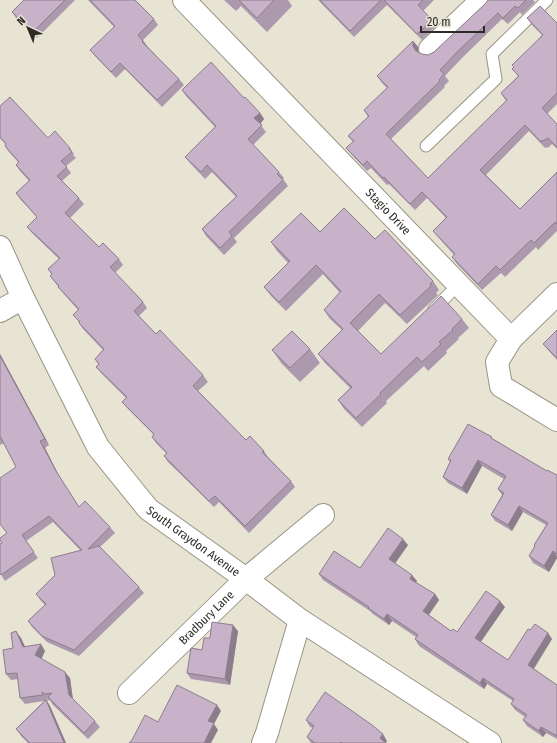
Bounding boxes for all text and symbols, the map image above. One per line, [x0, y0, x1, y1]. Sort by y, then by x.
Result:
north arrow [8, 8, 48, 48]
scale bar [421, 8, 484, 34]
text: N [15, 14, 28, 28]
text: 20 m [427, 15, 451, 29]
street label: Stagio Drive [363, 186, 414, 238]
street label: South Graydon Avenue [144, 503, 243, 579]
street label: Bradbury Lane [176, 588, 237, 647]

